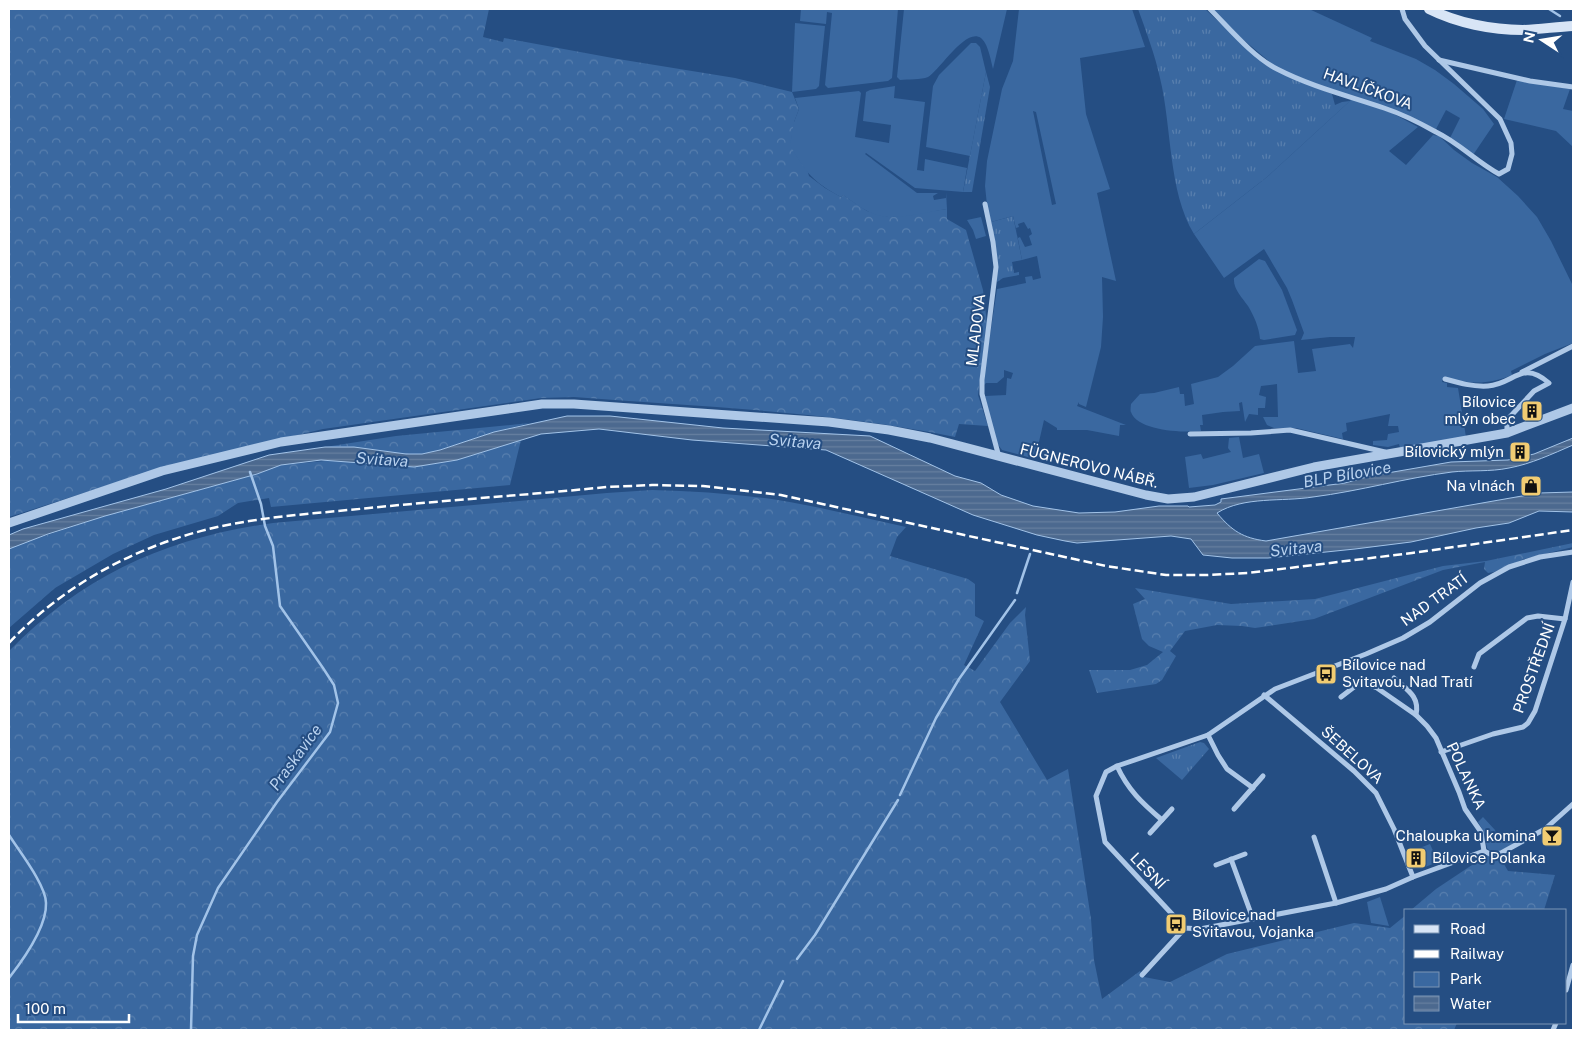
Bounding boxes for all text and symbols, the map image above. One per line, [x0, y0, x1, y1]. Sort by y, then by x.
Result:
north arrow [1517, 15, 1567, 65]
text: N [1520, 30, 1538, 44]
street label: HAVLÍČKOVA [1321, 65, 1415, 113]
street label: MLADOVA [963, 292, 988, 367]
place label: Bílovice mlýn obec [1445, 393, 1516, 427]
building icon: Bílovice mlýn obec [1520, 399, 1544, 423]
water label: Svitava [768, 430, 822, 453]
street label: FÜGNEROVO NÁBŘ. [1018, 439, 1160, 491]
building icon: Bílovický mlýn [1508, 440, 1532, 464]
place label: Bílovický mlýn [1404, 443, 1504, 460]
water label: Svitava [355, 448, 409, 471]
water label: BLP Bílovice [1302, 457, 1393, 492]
shop icon: Na vlnách [1519, 474, 1543, 498]
place label: Na vlnách [1446, 477, 1515, 494]
water label: Svitava [1269, 536, 1323, 561]
street label: NAD TRATÍ [1397, 569, 1471, 629]
street label: PROSTŘEDNÍ [1509, 620, 1558, 715]
place label: Bílovice nad Svitavou, Nad Tratí [1342, 656, 1473, 690]
bus stop icon: Bílovice nad Svitavou, Nad Tratí [1314, 662, 1338, 686]
water label: Praskavice [265, 720, 326, 794]
street label: ŠEBELOVA [1318, 723, 1387, 787]
street label: POLANKA [1443, 739, 1490, 813]
bar icon: Chaloupka u komina [1540, 824, 1564, 848]
place label: Chaloupka u komina [1396, 827, 1536, 844]
building icon: Bílovice Polanka [1404, 846, 1428, 870]
street label: LESNÍ [1127, 849, 1170, 893]
place label: Bílovice Polanka [1432, 849, 1546, 866]
place label: Bílovice nad Svitavou, Vojanka [1192, 906, 1314, 940]
legend [1404, 909, 1567, 1024]
bus stop icon: Bílovice nad Svitavou, Vojanka [1164, 912, 1188, 936]
text: Road [1450, 920, 1486, 937]
text: Railway [1450, 945, 1504, 962]
text: Park [1450, 970, 1482, 987]
scale bar [18, 992, 129, 1024]
text: Water [1450, 995, 1492, 1012]
text: 100 m [25, 1000, 66, 1017]

